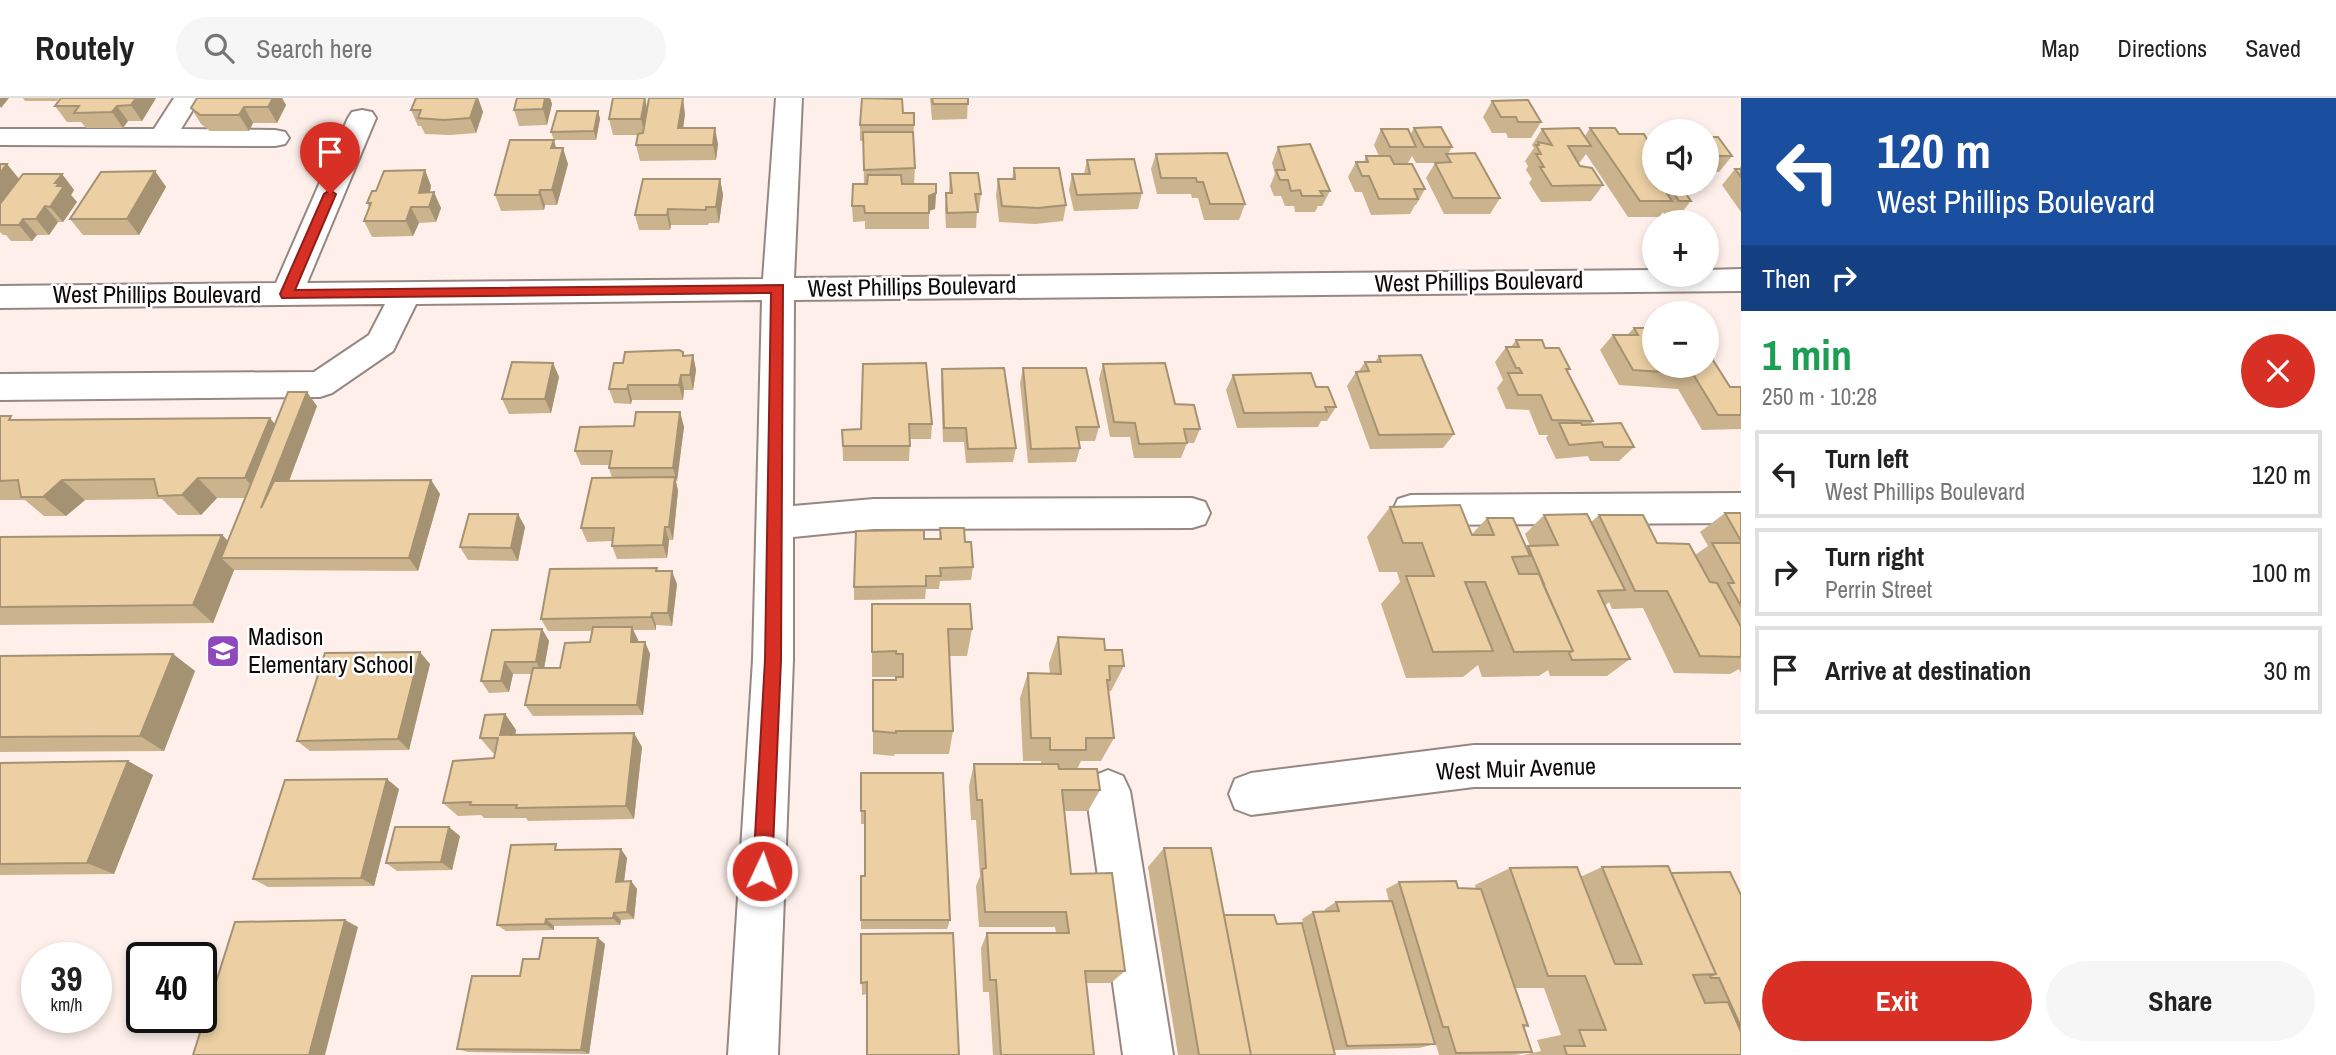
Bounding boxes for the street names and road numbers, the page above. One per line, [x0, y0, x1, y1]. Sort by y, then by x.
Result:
street label: West Phillips Boulevard [1374, 263, 1584, 299]
street label: West Phillips Boulevard [807, 268, 1017, 304]
street label: West Phillips Boulevard [53, 278, 261, 310]
street label: West Muir Avenue [1435, 749, 1597, 787]

